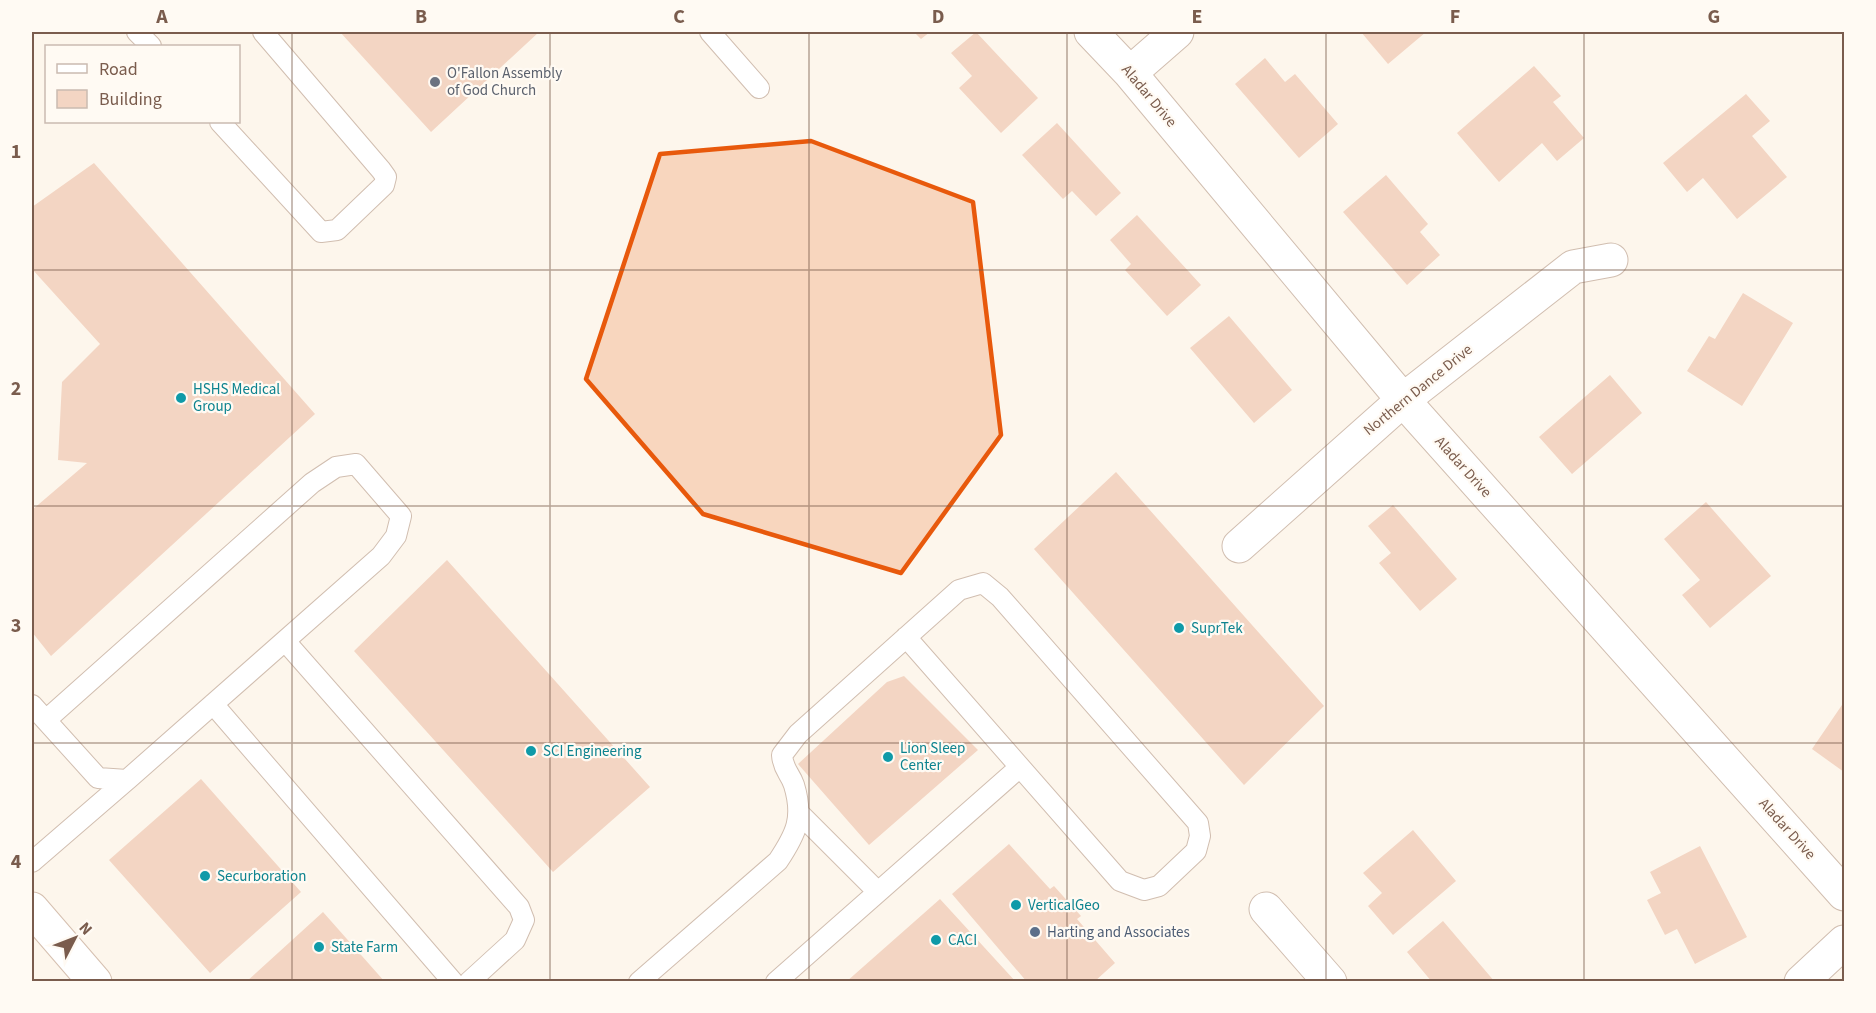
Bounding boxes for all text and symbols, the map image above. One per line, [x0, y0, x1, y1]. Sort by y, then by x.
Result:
text: A [155, 3, 168, 31]
text: B [415, 3, 427, 31]
text: C [673, 3, 685, 31]
text: D [932, 3, 944, 31]
text: E [1192, 3, 1202, 31]
text: F [1450, 3, 1460, 31]
text: G [1708, 3, 1720, 31]
legend [45, 45, 240, 123]
text: Road [99, 57, 138, 82]
street label: Aladar Drive [1116, 60, 1182, 132]
place label: O'Fallon Assembly of God Church [447, 63, 562, 101]
marker: O'Fallon Assembly of God Church [428, 75, 442, 89]
text: Building [99, 87, 162, 112]
text: 1 [11, 138, 21, 166]
street label: Northern Dance Drive [1359, 339, 1477, 441]
text: 2 [11, 375, 21, 403]
place label: HSHS Medical Group [193, 379, 280, 417]
marker: HSHS Medical Group [174, 391, 188, 405]
street label: Aladar Drive [1430, 432, 1496, 502]
text: 3 [11, 612, 21, 640]
place label: SuprTek [1191, 618, 1243, 639]
marker: SuprTek [1172, 621, 1186, 635]
place label: Lion Sleep Center [900, 738, 965, 776]
place label: SCI Engineering [543, 741, 642, 762]
marker: SCI Engineering [524, 744, 538, 758]
marker: Lion Sleep Center [881, 750, 895, 764]
street label: Aladar Drive [1754, 794, 1820, 864]
text: 4 [11, 848, 22, 876]
place label: Securboration [217, 866, 306, 887]
marker: Securboration [198, 869, 212, 883]
place label: VerticalGeo [1028, 895, 1100, 916]
marker: VerticalGeo [1009, 898, 1023, 912]
north arrow [45, 908, 105, 968]
text: N [74, 917, 97, 940]
place label: Harting and Associates [1047, 922, 1190, 943]
marker: Harting and Associates [1028, 925, 1042, 939]
place label: CACI [948, 930, 977, 951]
marker: CACI [929, 933, 943, 947]
place label: State Farm [331, 937, 398, 958]
marker: State Farm [312, 940, 326, 954]

